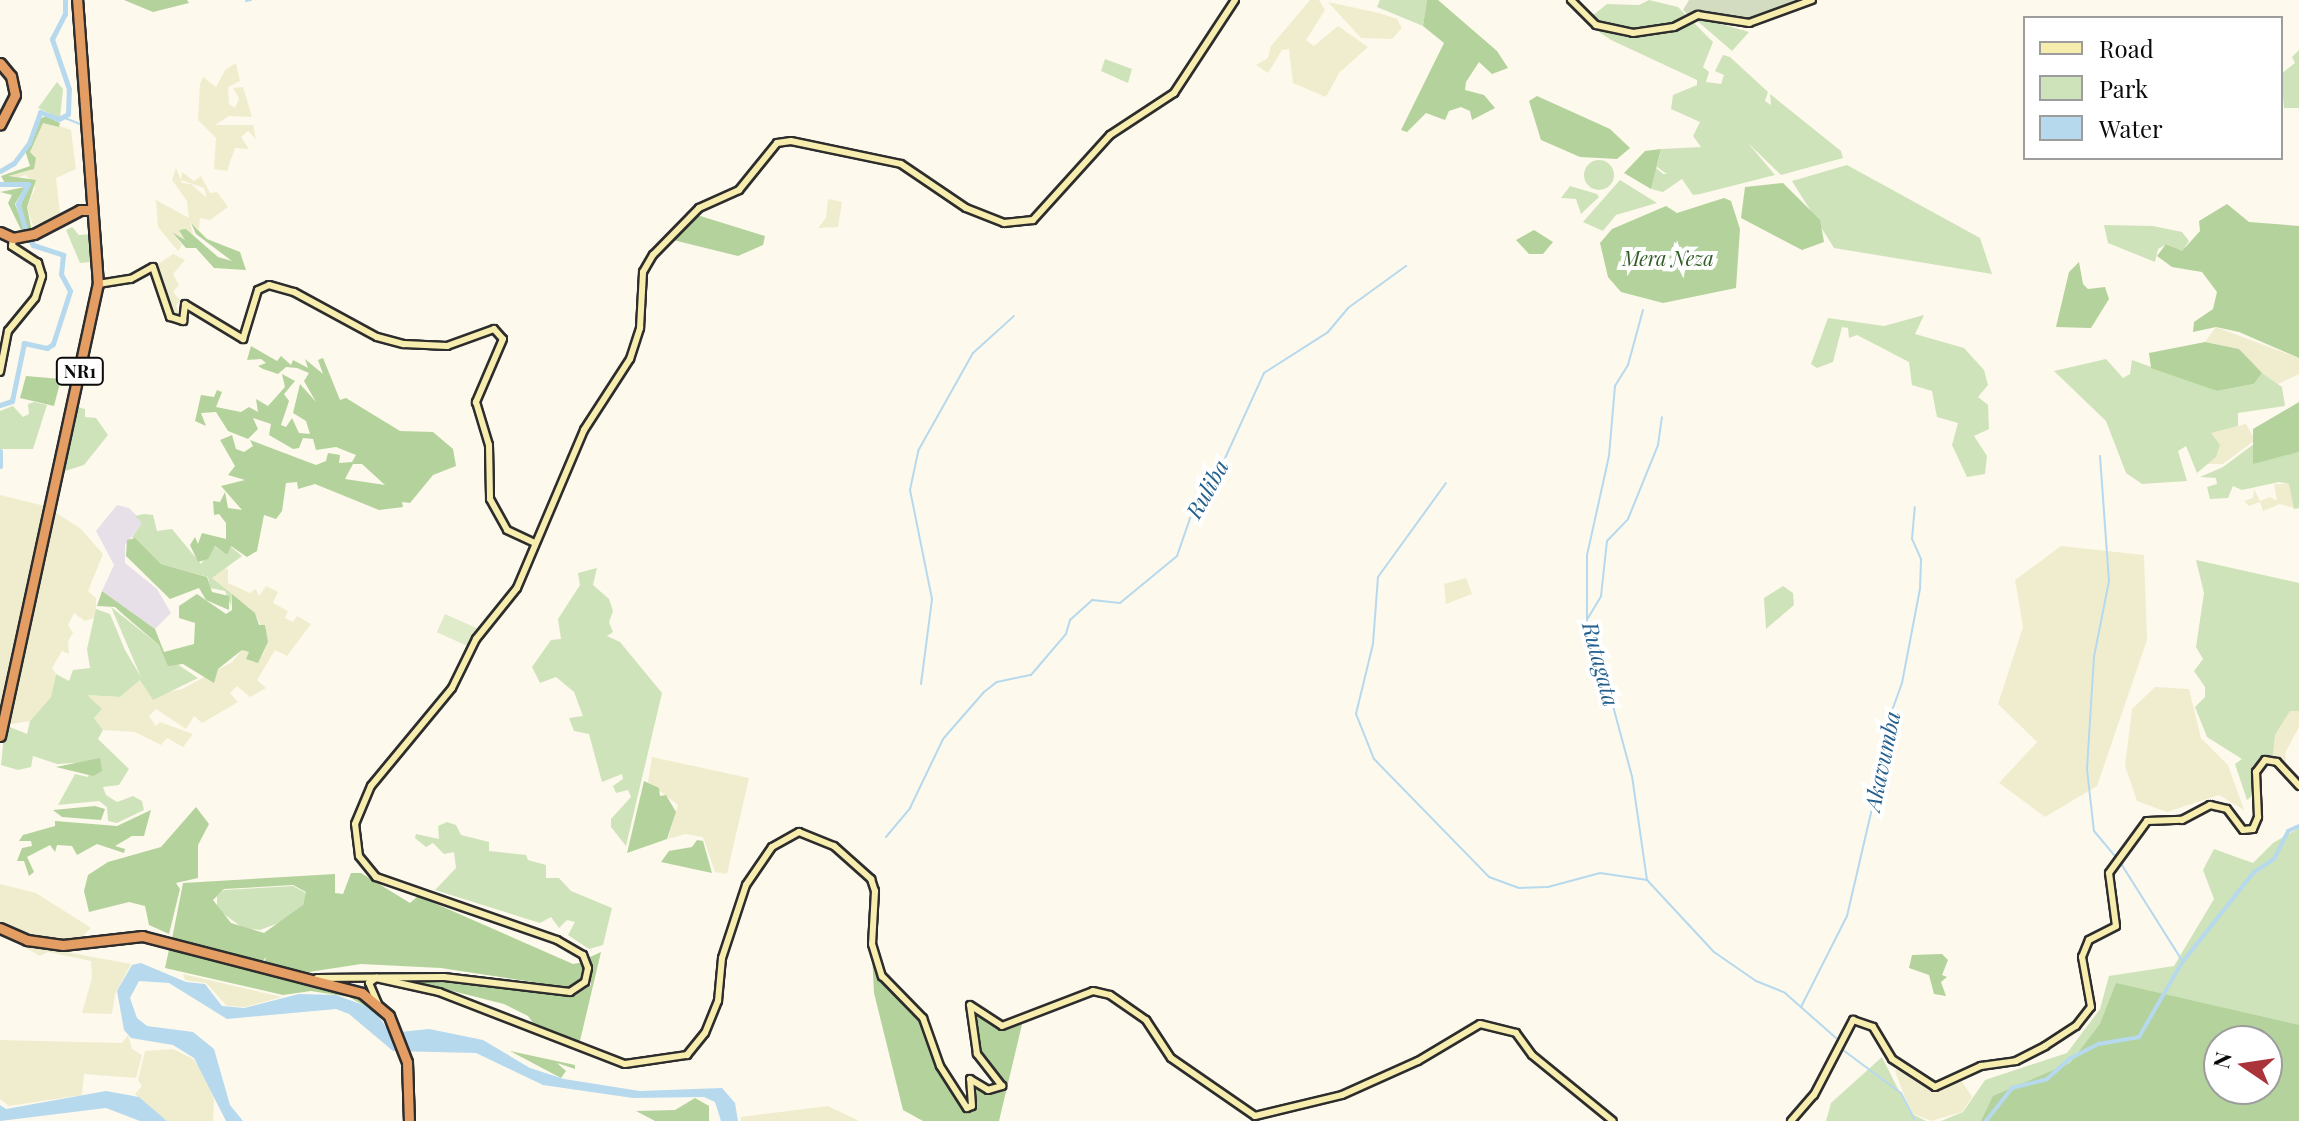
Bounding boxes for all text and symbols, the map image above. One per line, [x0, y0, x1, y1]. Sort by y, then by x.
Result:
legend [2023, 16, 2283, 160]
text: Road [2099, 32, 2154, 64]
text: Park [2099, 72, 2148, 104]
text: Water [2099, 112, 2163, 144]
park label: Mera Neza [1622, 245, 1714, 269]
road number: NR1 [54, 357, 106, 385]
water label: Ruliba [1180, 455, 1234, 523]
water label: Rutagata [1577, 619, 1625, 709]
water label: Akavumba [1859, 709, 1905, 813]
north arrow [2203, 1025, 2283, 1105]
text: N [2205, 1049, 2238, 1071]

